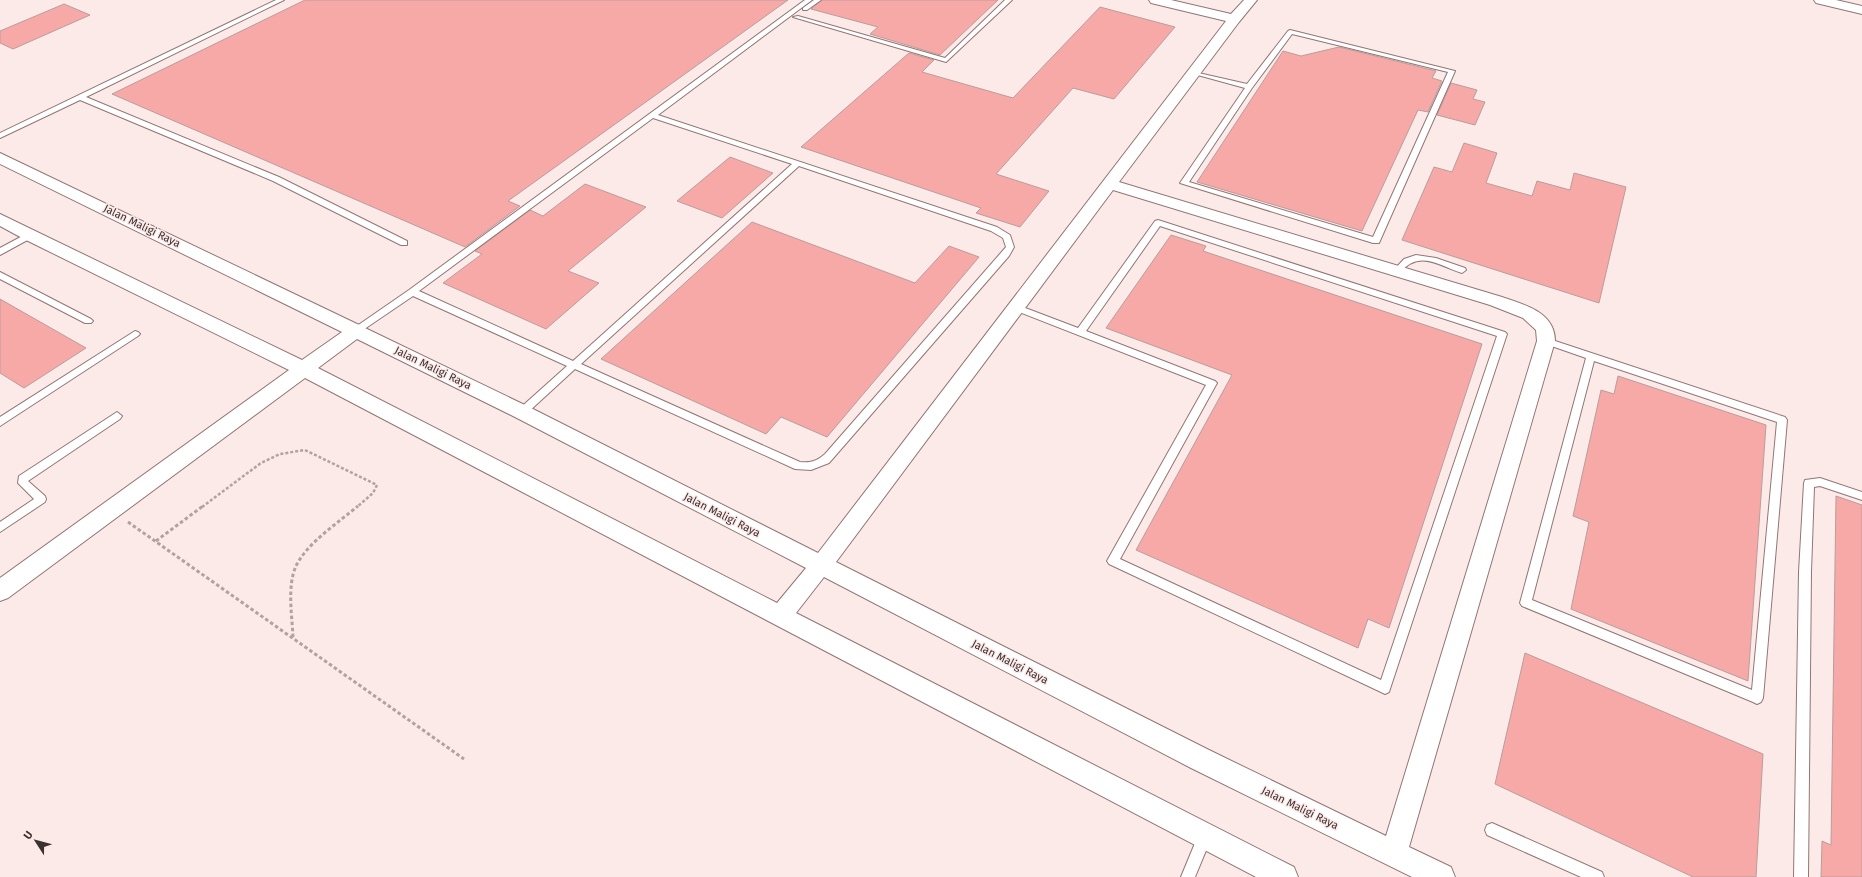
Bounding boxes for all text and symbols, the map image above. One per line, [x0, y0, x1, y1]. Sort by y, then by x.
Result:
street label: Jalan Maligi Raya [101, 202, 183, 250]
street label: Jalan Maligi Raya [392, 344, 474, 392]
street label: Jalan Maligi Raya [682, 490, 762, 540]
street label: Jalan Maligi Raya [970, 637, 1050, 687]
street label: Jalan Maligi Raya [1259, 784, 1341, 832]
north arrow [16, 821, 56, 861]
text: U [21, 829, 36, 842]

